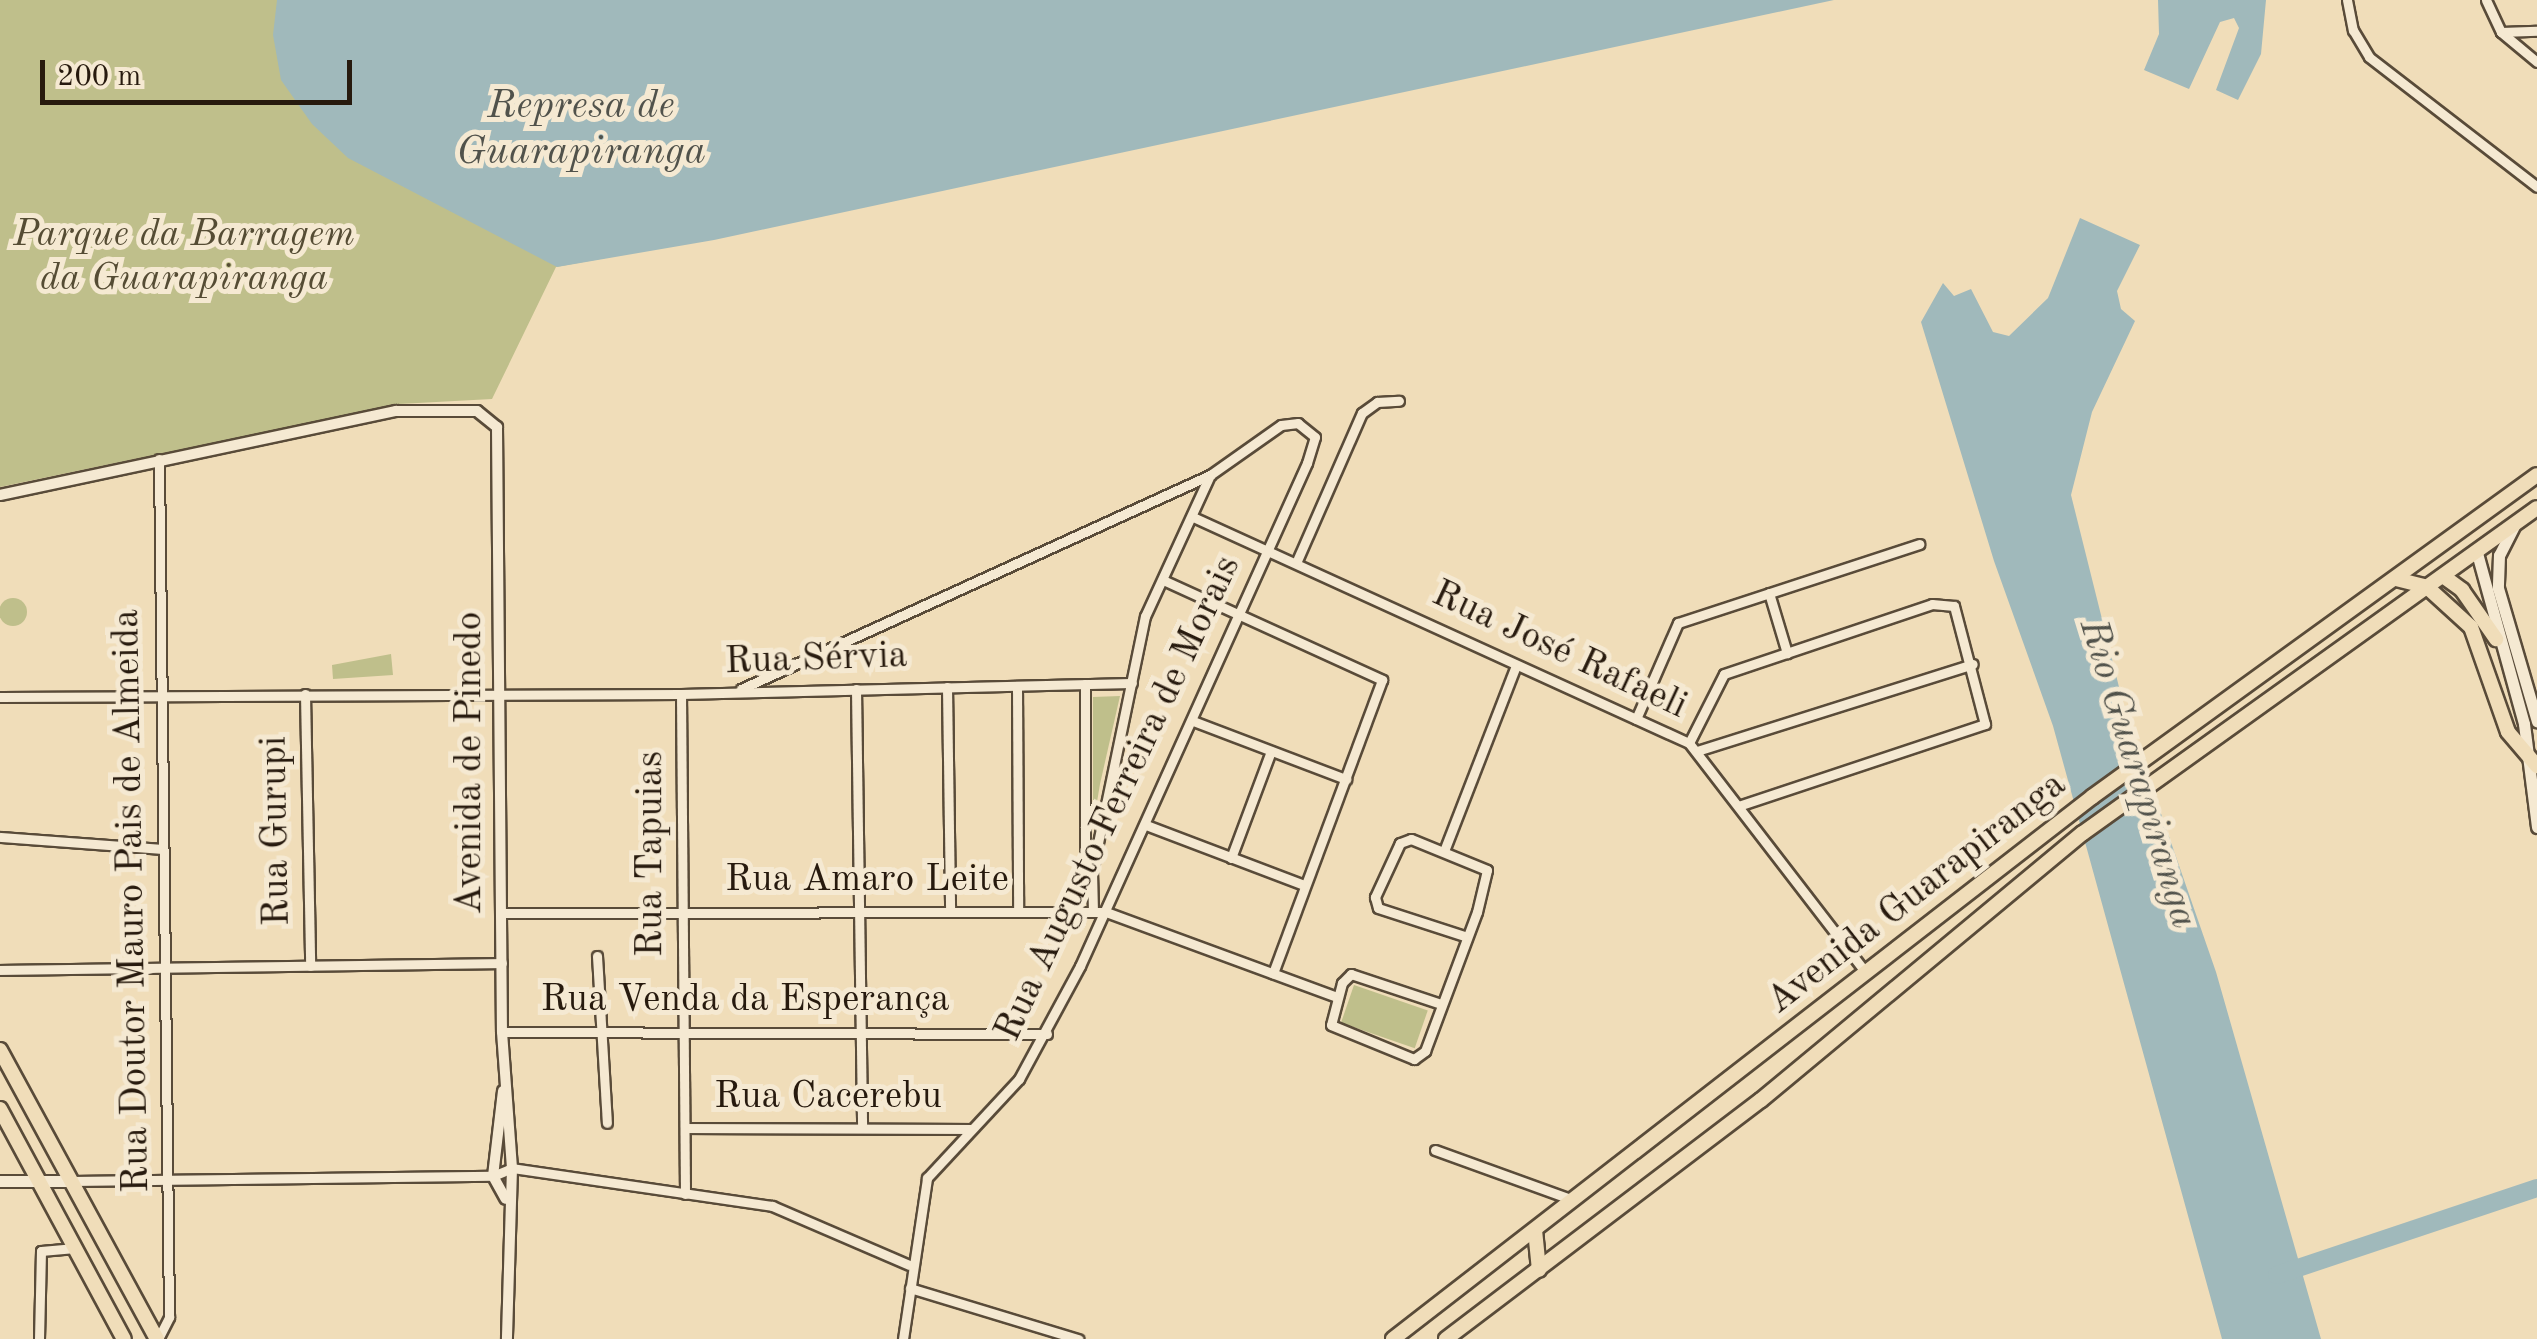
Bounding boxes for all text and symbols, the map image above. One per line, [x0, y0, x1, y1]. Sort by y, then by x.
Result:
scale bar [45, 40, 358, 102]
text: 200 m [57, 62, 141, 92]
water label: Represa de Guarapiranga [456, 83, 706, 177]
park label: Parque da Barragem da Guarapiranga [13, 213, 355, 302]
street label: Rua Augusto Ferreira de Morais [986, 549, 1252, 1049]
street label: Rua José Rafaeli [1424, 572, 1694, 730]
street label: Rua Doutor Mauro Pais de Almeida [105, 609, 161, 1193]
street label: Avenida de Pinedo [448, 611, 494, 915]
water label: Rio Guarapiranga [2067, 613, 2207, 935]
street label: Rua Sérvia [724, 634, 908, 686]
street label: Rua Gurupi [253, 735, 301, 927]
street label: Rua Tapuias [629, 751, 675, 957]
street label: Avenida Guarapiranga [1758, 763, 2076, 1025]
street label: Rua Amaro Leite [725, 858, 1009, 904]
street label: Rua Venda da Esperança [540, 978, 950, 1024]
street label: Rua Cacerebu [714, 1075, 942, 1121]

